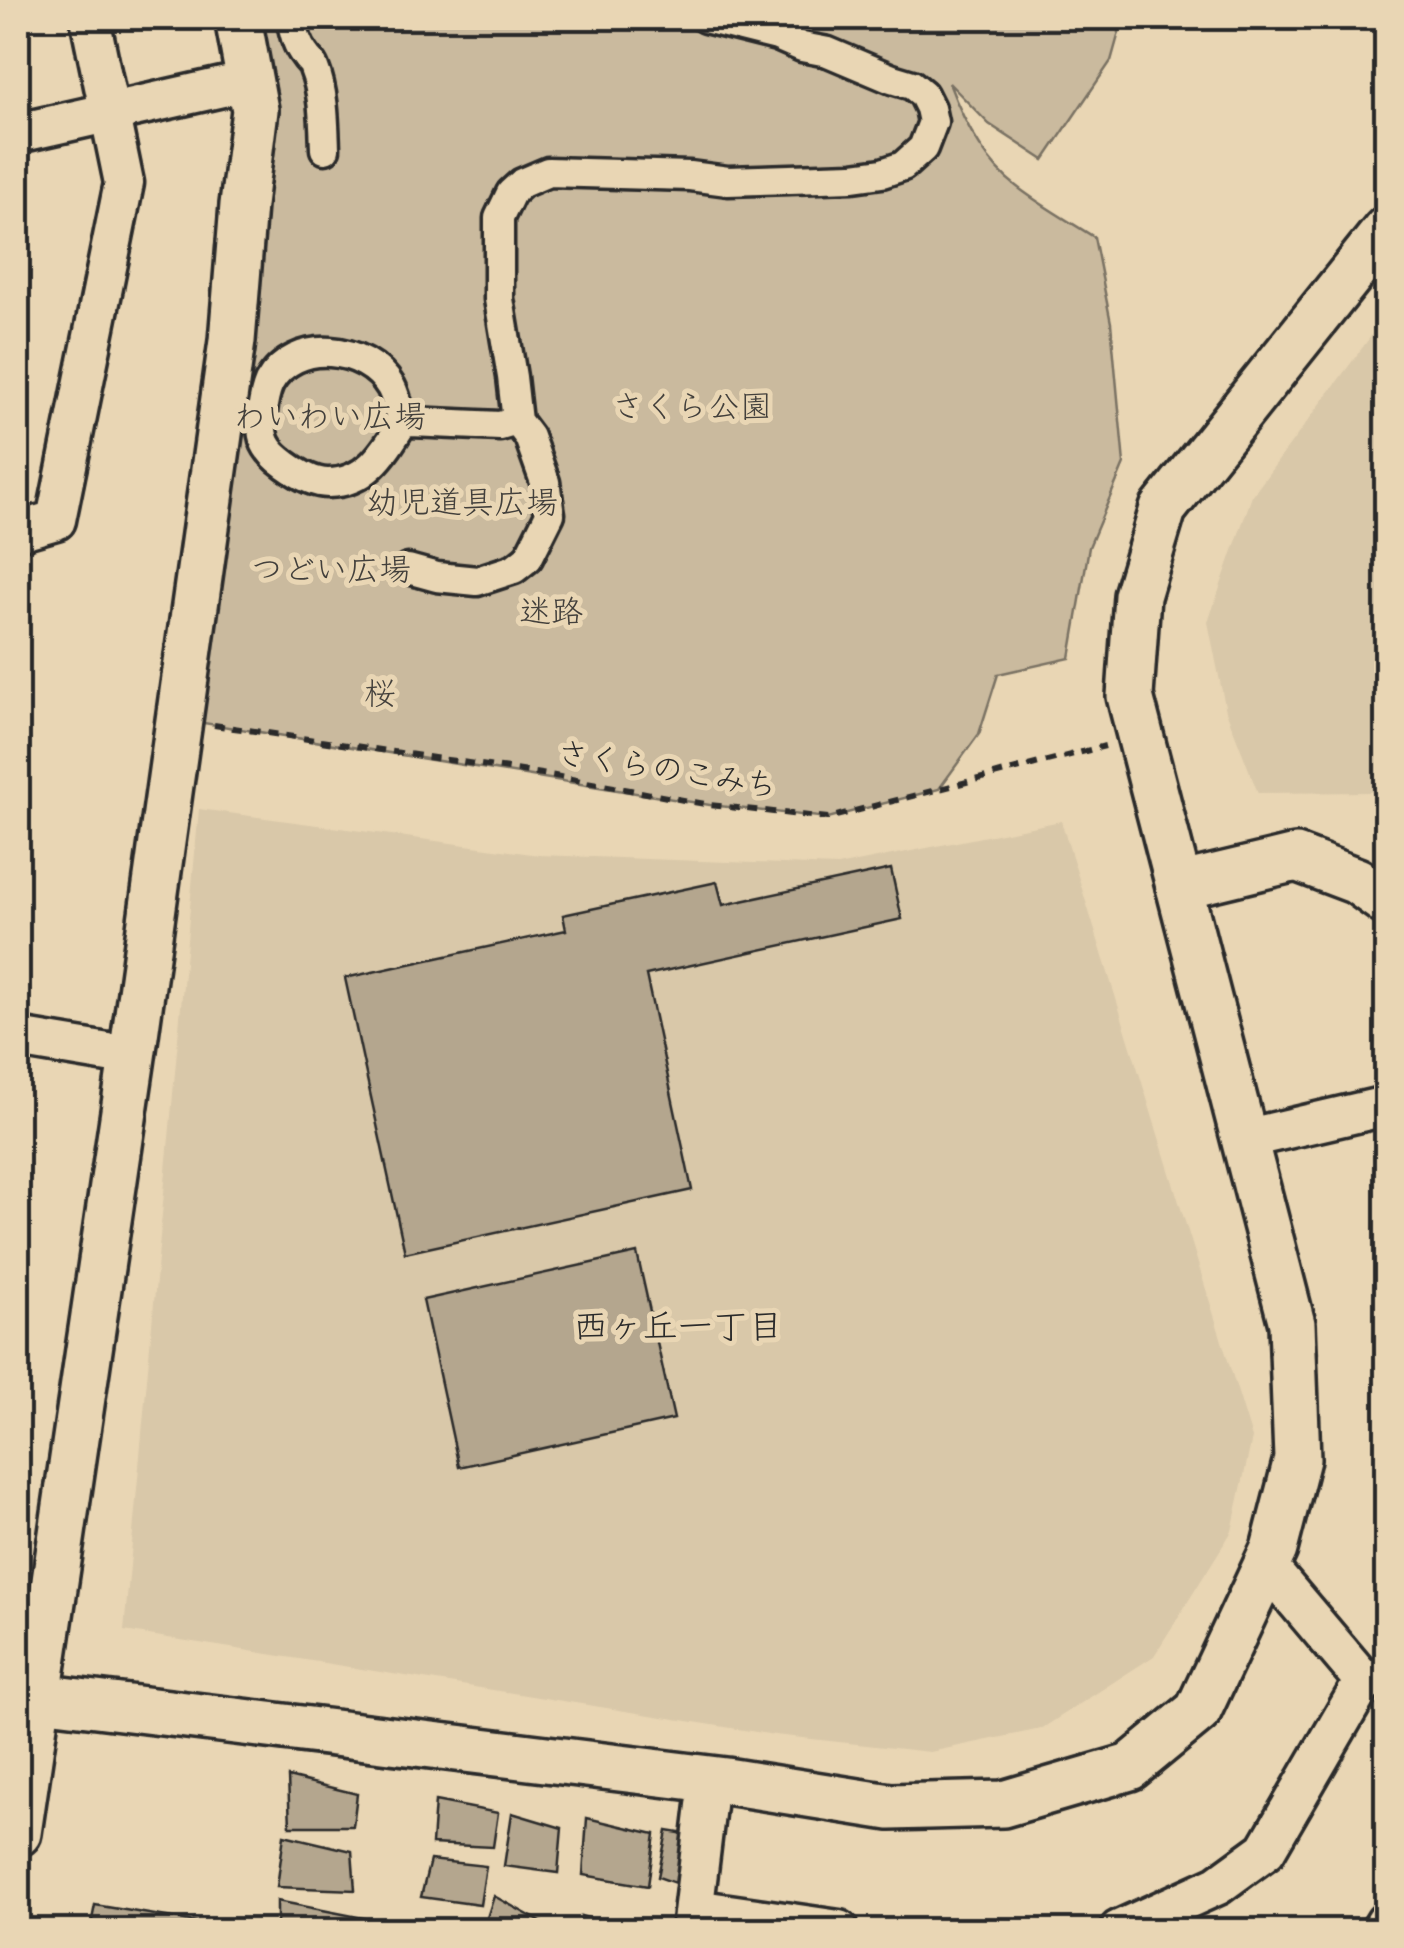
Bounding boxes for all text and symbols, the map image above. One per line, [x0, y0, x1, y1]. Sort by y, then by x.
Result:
park label: さくら公園 [612, 388, 772, 434]
park label: わいわい広場 [234, 398, 426, 444]
park label: 幼児道具広場 [366, 484, 558, 530]
park label: つどい広場 [251, 551, 411, 597]
park label: 迷路 [519, 593, 583, 639]
park label: 桜 [364, 675, 396, 721]
street label: さくらのこみち [553, 734, 780, 814]
district label: 西ヶ丘一丁目 [573, 1306, 783, 1356]

